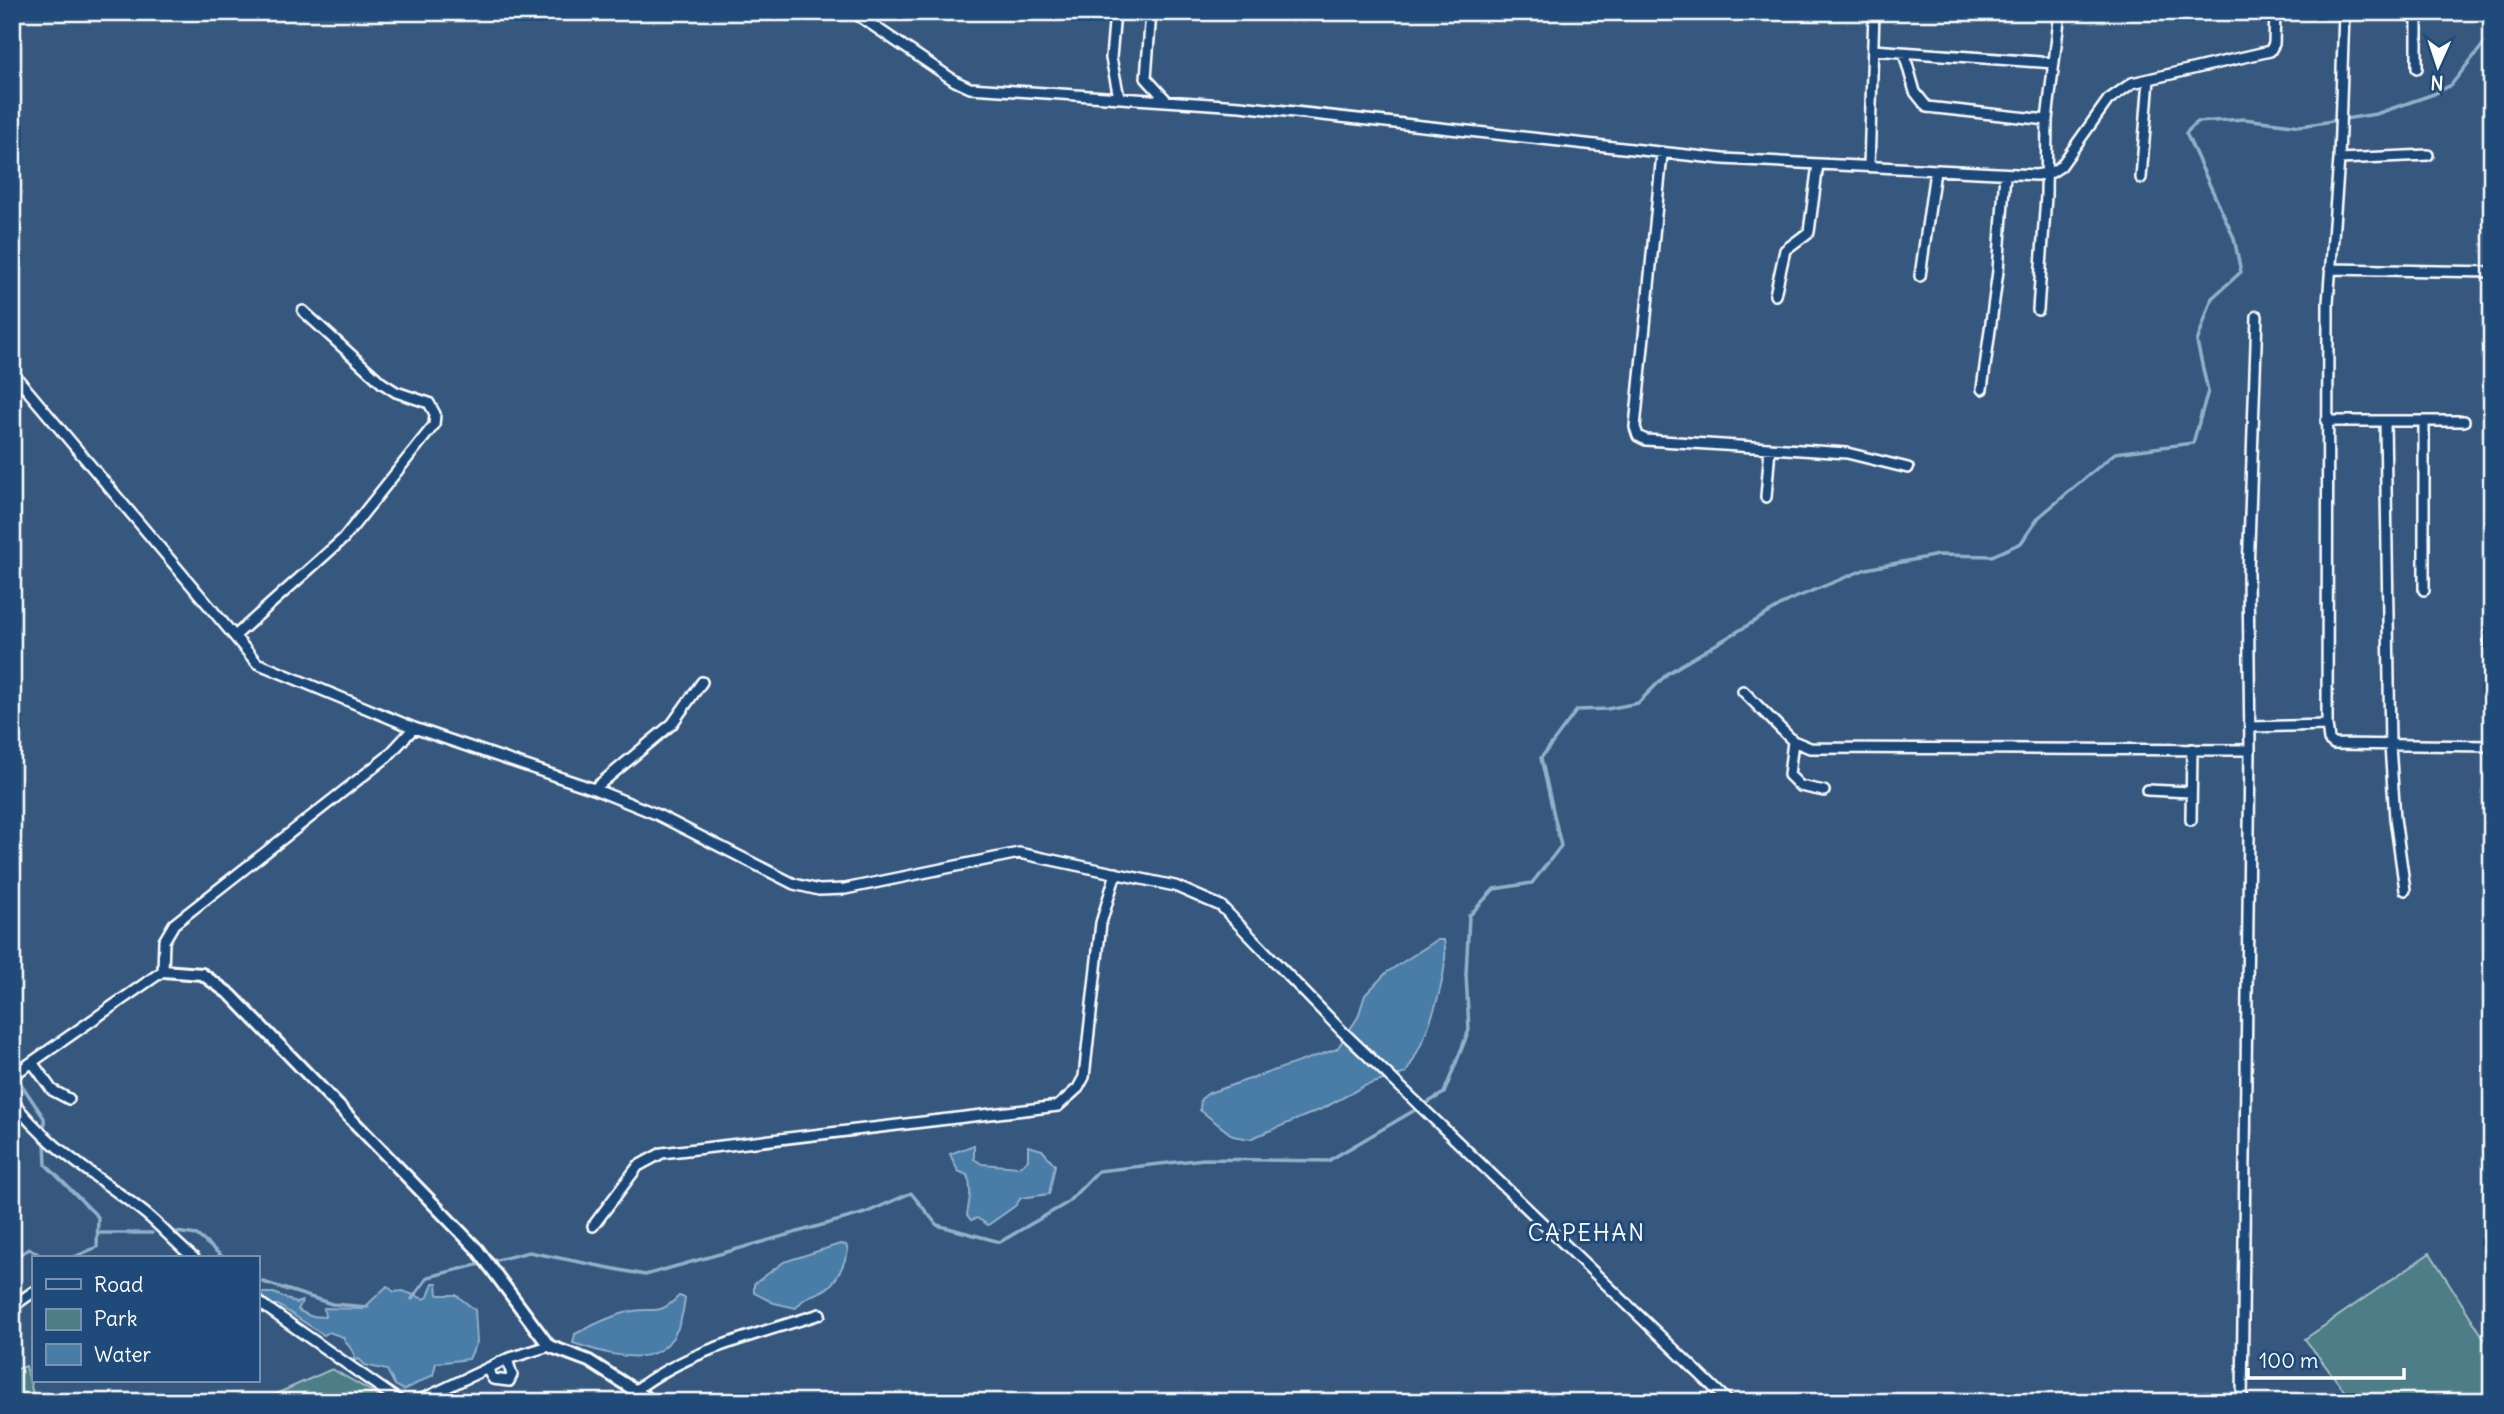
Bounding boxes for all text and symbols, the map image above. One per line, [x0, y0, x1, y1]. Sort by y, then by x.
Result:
north arrow [2402, 32, 2472, 102]
text: N [2430, 71, 2444, 95]
district label: CAPEHAN [1528, 1218, 1646, 1247]
legend [32, 1256, 259, 1382]
text: Road [94, 1271, 143, 1298]
text: Park [94, 1305, 137, 1332]
scale bar [2248, 1337, 2404, 1381]
text: Water [94, 1341, 152, 1368]
text: 100 m [2259, 1347, 2318, 1374]

